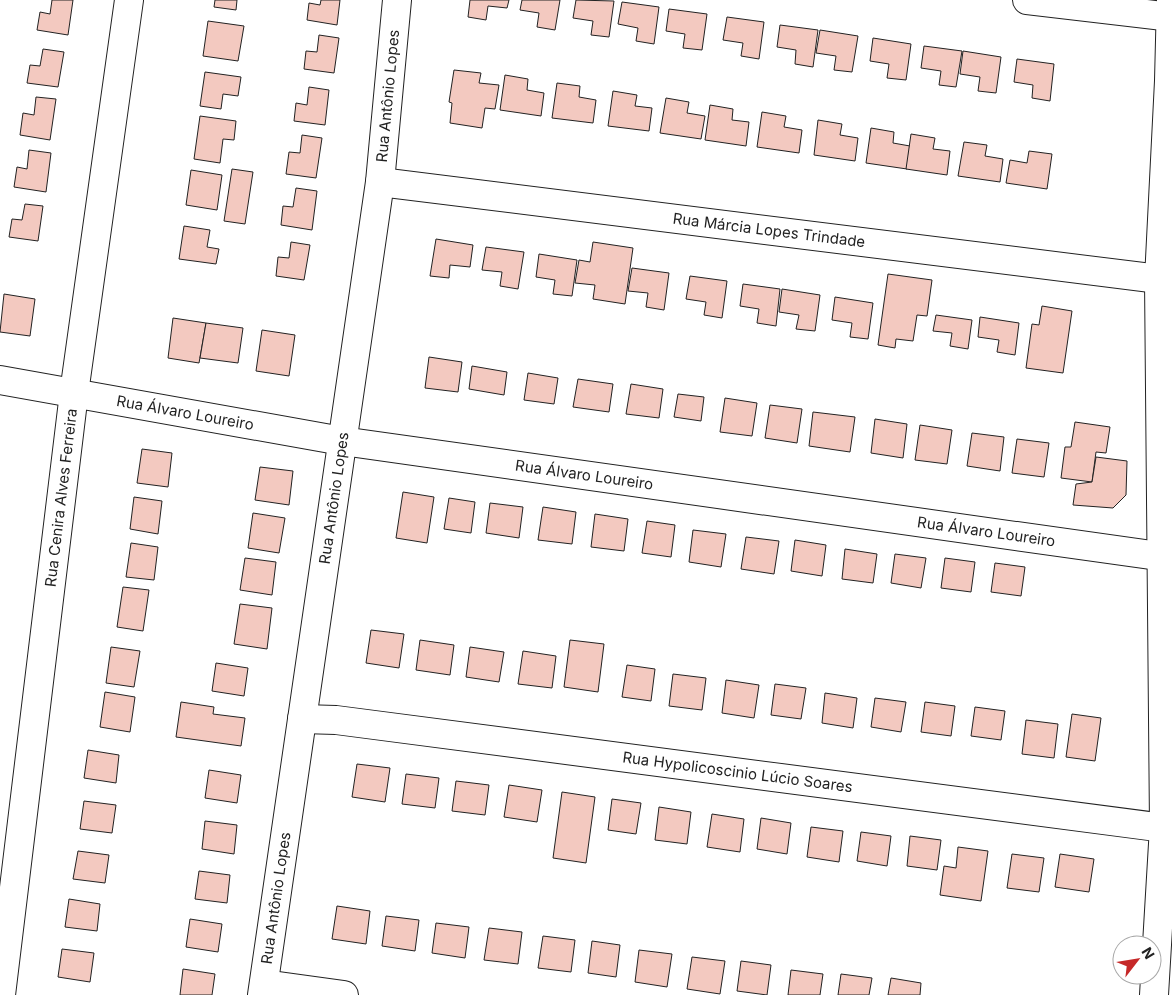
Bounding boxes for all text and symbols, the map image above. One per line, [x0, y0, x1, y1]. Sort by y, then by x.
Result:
street label: Rua Antônio Lopes [372, 29, 403, 163]
street label: Rua Márcia Lopes Trindade [672, 209, 866, 251]
street label: Rua Álvaro Loureiro [115, 391, 255, 434]
street label: Rua Cenira Alves Ferreira [41, 407, 81, 588]
street label: Rua Antônio Lopes [315, 431, 353, 565]
street label: Rua Álvaro Loureiro [514, 456, 655, 494]
street label: Rua Álvaro Loureiro [916, 512, 1057, 550]
street label: Rua Hypolicoscinio Lúcio Soares [621, 747, 854, 796]
street label: Rua Antônio Lopes [257, 831, 295, 965]
north arrow [1112, 935, 1162, 985]
text: N [1139, 944, 1159, 962]

